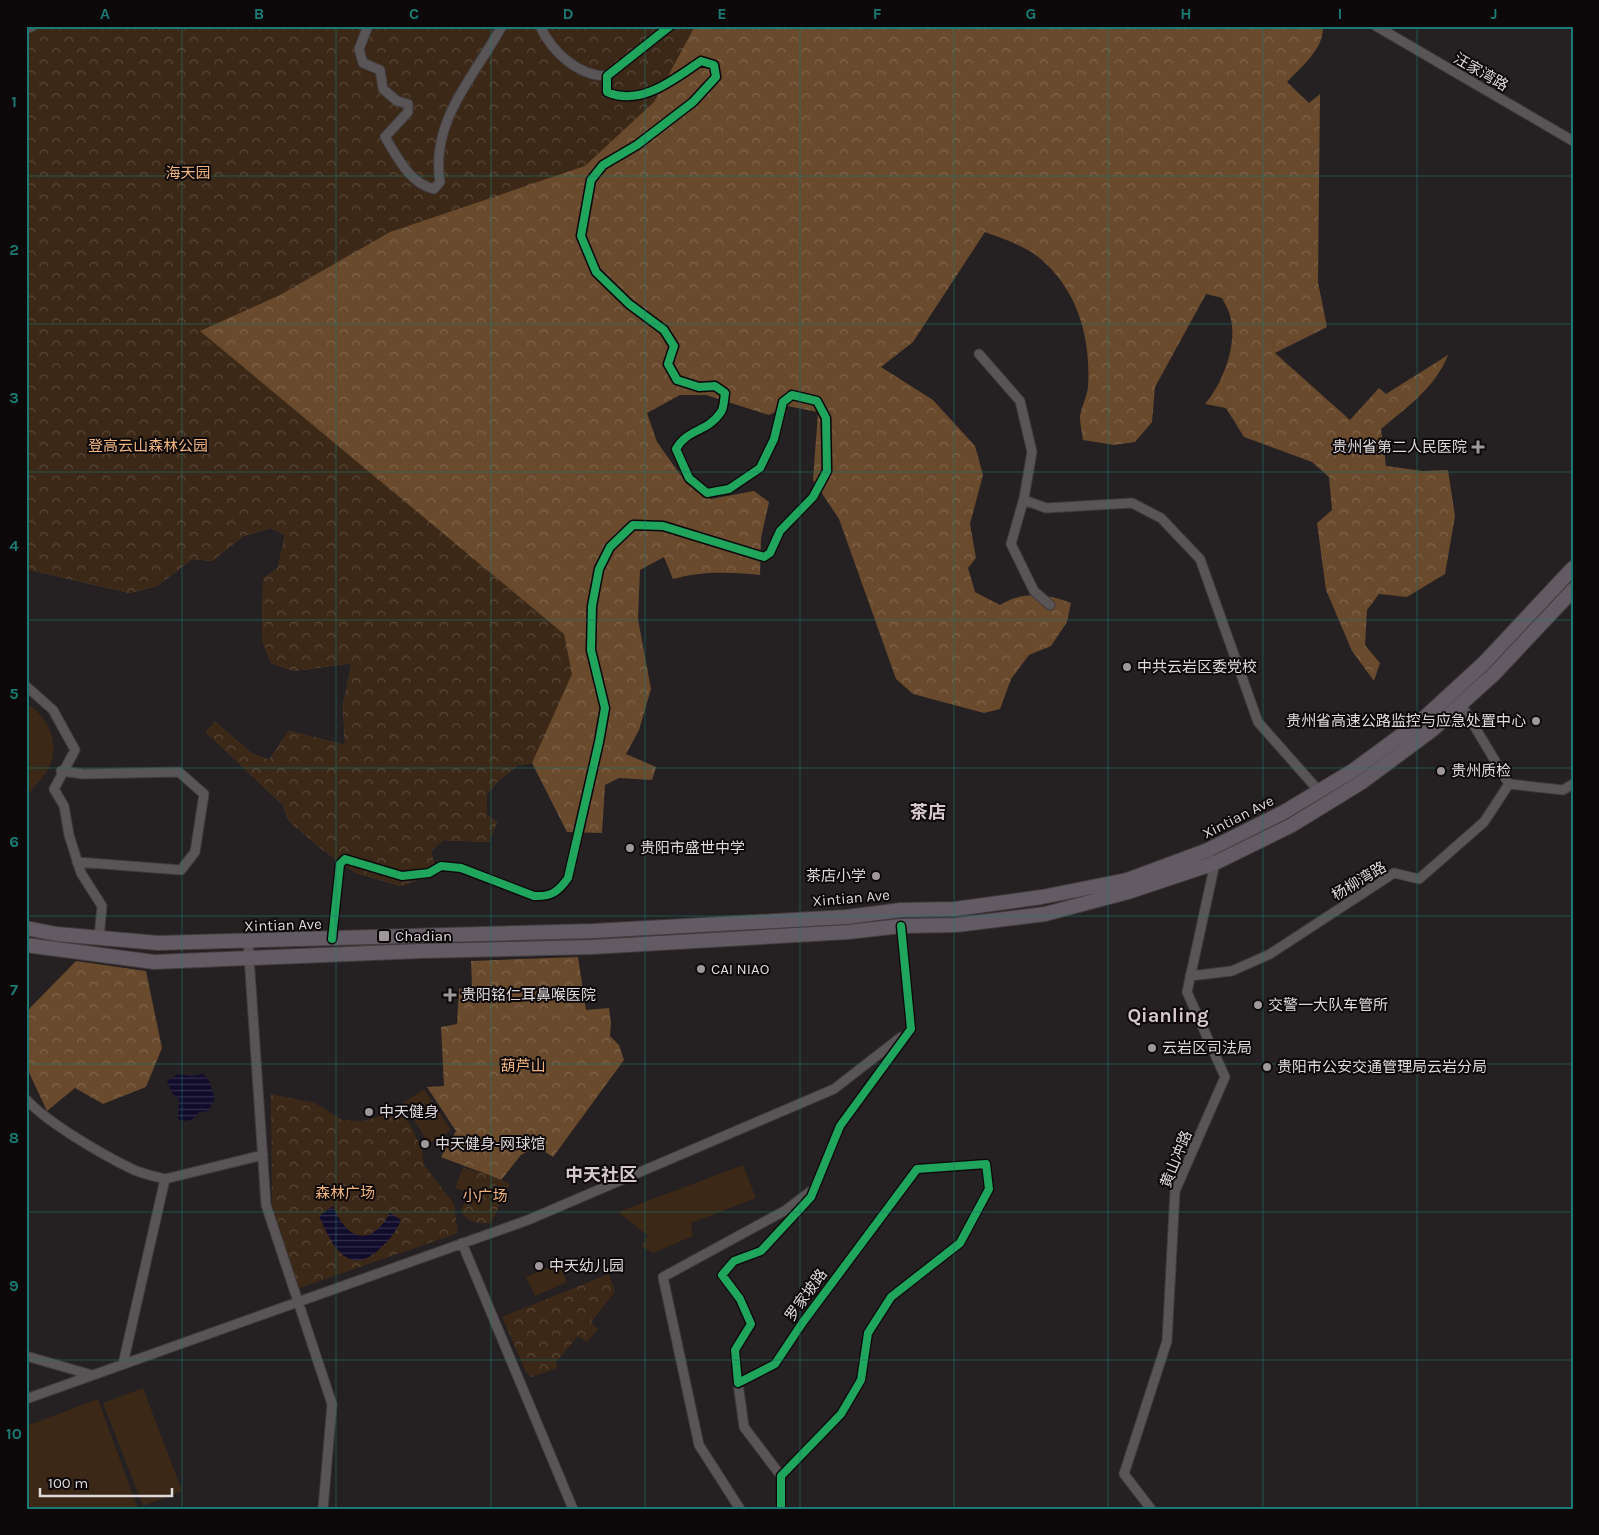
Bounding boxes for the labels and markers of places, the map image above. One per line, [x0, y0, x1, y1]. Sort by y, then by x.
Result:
place label: 贵州省第二人民医院 [1332, 438, 1467, 456]
marker: 贵州省第二人民医院 [1471, 440, 1485, 454]
place label: 中共云岩区委党校 [1137, 658, 1257, 676]
marker: 中共云岩区委党校 [1121, 661, 1133, 673]
place label: 贵州省高速公路监控与应急处置中心 [1286, 712, 1526, 730]
marker: 贵州省高速公路监控与应急处置中心 [1530, 715, 1542, 727]
place label: 贵州质检 [1451, 762, 1511, 780]
marker: 贵州质检 [1435, 765, 1447, 777]
place label: 贵阳市盛世中学 [640, 839, 745, 857]
marker: 贵阳市盛世中学 [624, 842, 636, 854]
place label: 茶店小学 [806, 867, 866, 885]
marker: 茶店小学 [870, 870, 882, 882]
place label: Chadian [395, 927, 452, 945]
marker: Chadian [377, 929, 391, 943]
place label: CAI NIAO [711, 960, 769, 978]
marker: CAI NIAO [695, 963, 707, 975]
place label: 贵阳铭仁耳鼻喉医院 [461, 986, 596, 1004]
marker: 贵阳铭仁耳鼻喉医院 [443, 988, 457, 1002]
place label: 交警一大队车管所 [1268, 996, 1388, 1014]
marker: 交警一大队车管所 [1252, 999, 1264, 1011]
place label: 云岩区司法局 [1162, 1039, 1252, 1057]
marker: 云岩区司法局 [1146, 1042, 1158, 1054]
place label: 贵阳市公安交通管理局云岩分局 [1277, 1058, 1487, 1076]
marker: 贵阳市公安交通管理局云岩分局 [1261, 1061, 1273, 1073]
place label: 中天健身 [379, 1103, 439, 1121]
marker: 中天健身 [363, 1106, 375, 1118]
place label: 中天健身-网球馆 [435, 1135, 545, 1153]
marker: 中天健身-网球馆 [419, 1138, 431, 1150]
place label: 中天幼儿园 [549, 1257, 624, 1275]
marker: 中天幼儿园 [533, 1260, 545, 1272]

